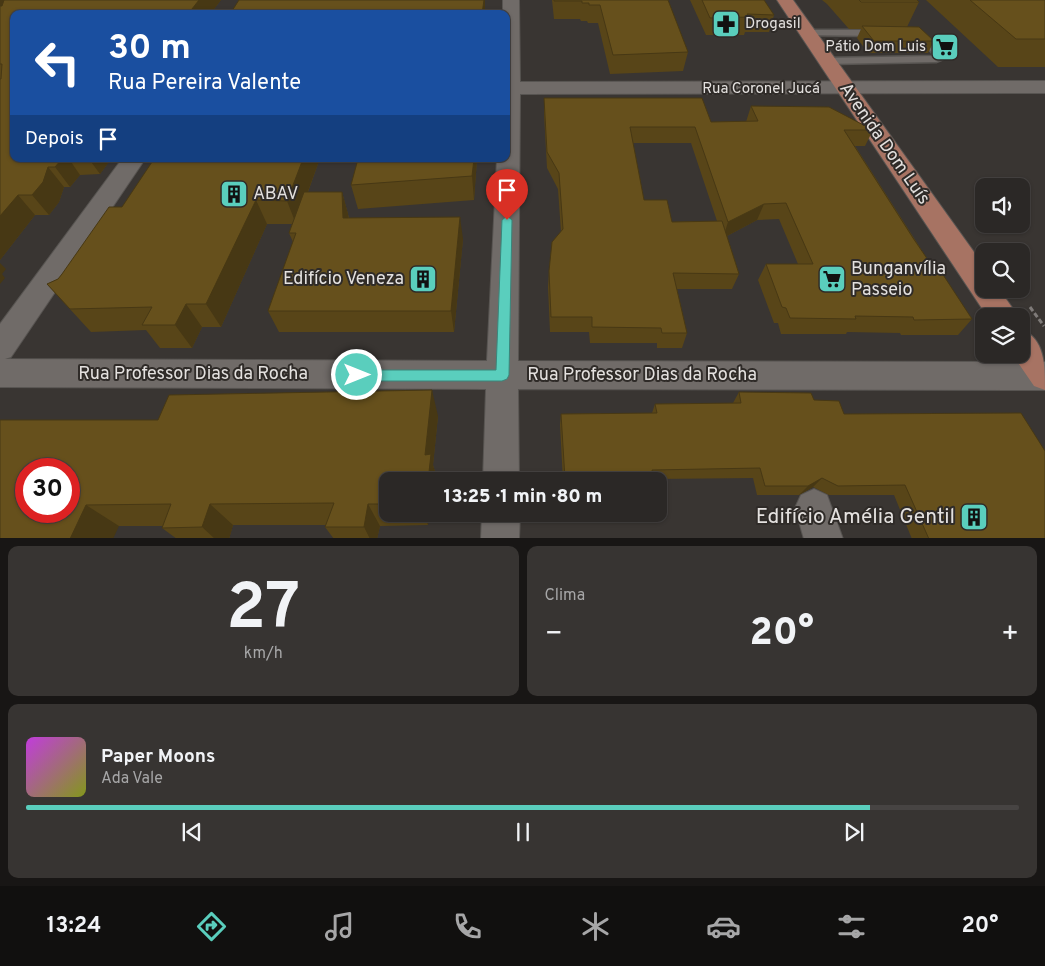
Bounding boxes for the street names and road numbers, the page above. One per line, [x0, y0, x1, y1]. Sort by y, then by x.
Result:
street label: Avenida Dom Luís [833, 79, 935, 209]
street label: Rua Coronel Jucá [702, 80, 820, 99]
street label: Rua Professor Dias da Rocha [78, 363, 308, 386]
street label: Rua Professor Dias da Rocha [527, 364, 757, 387]

